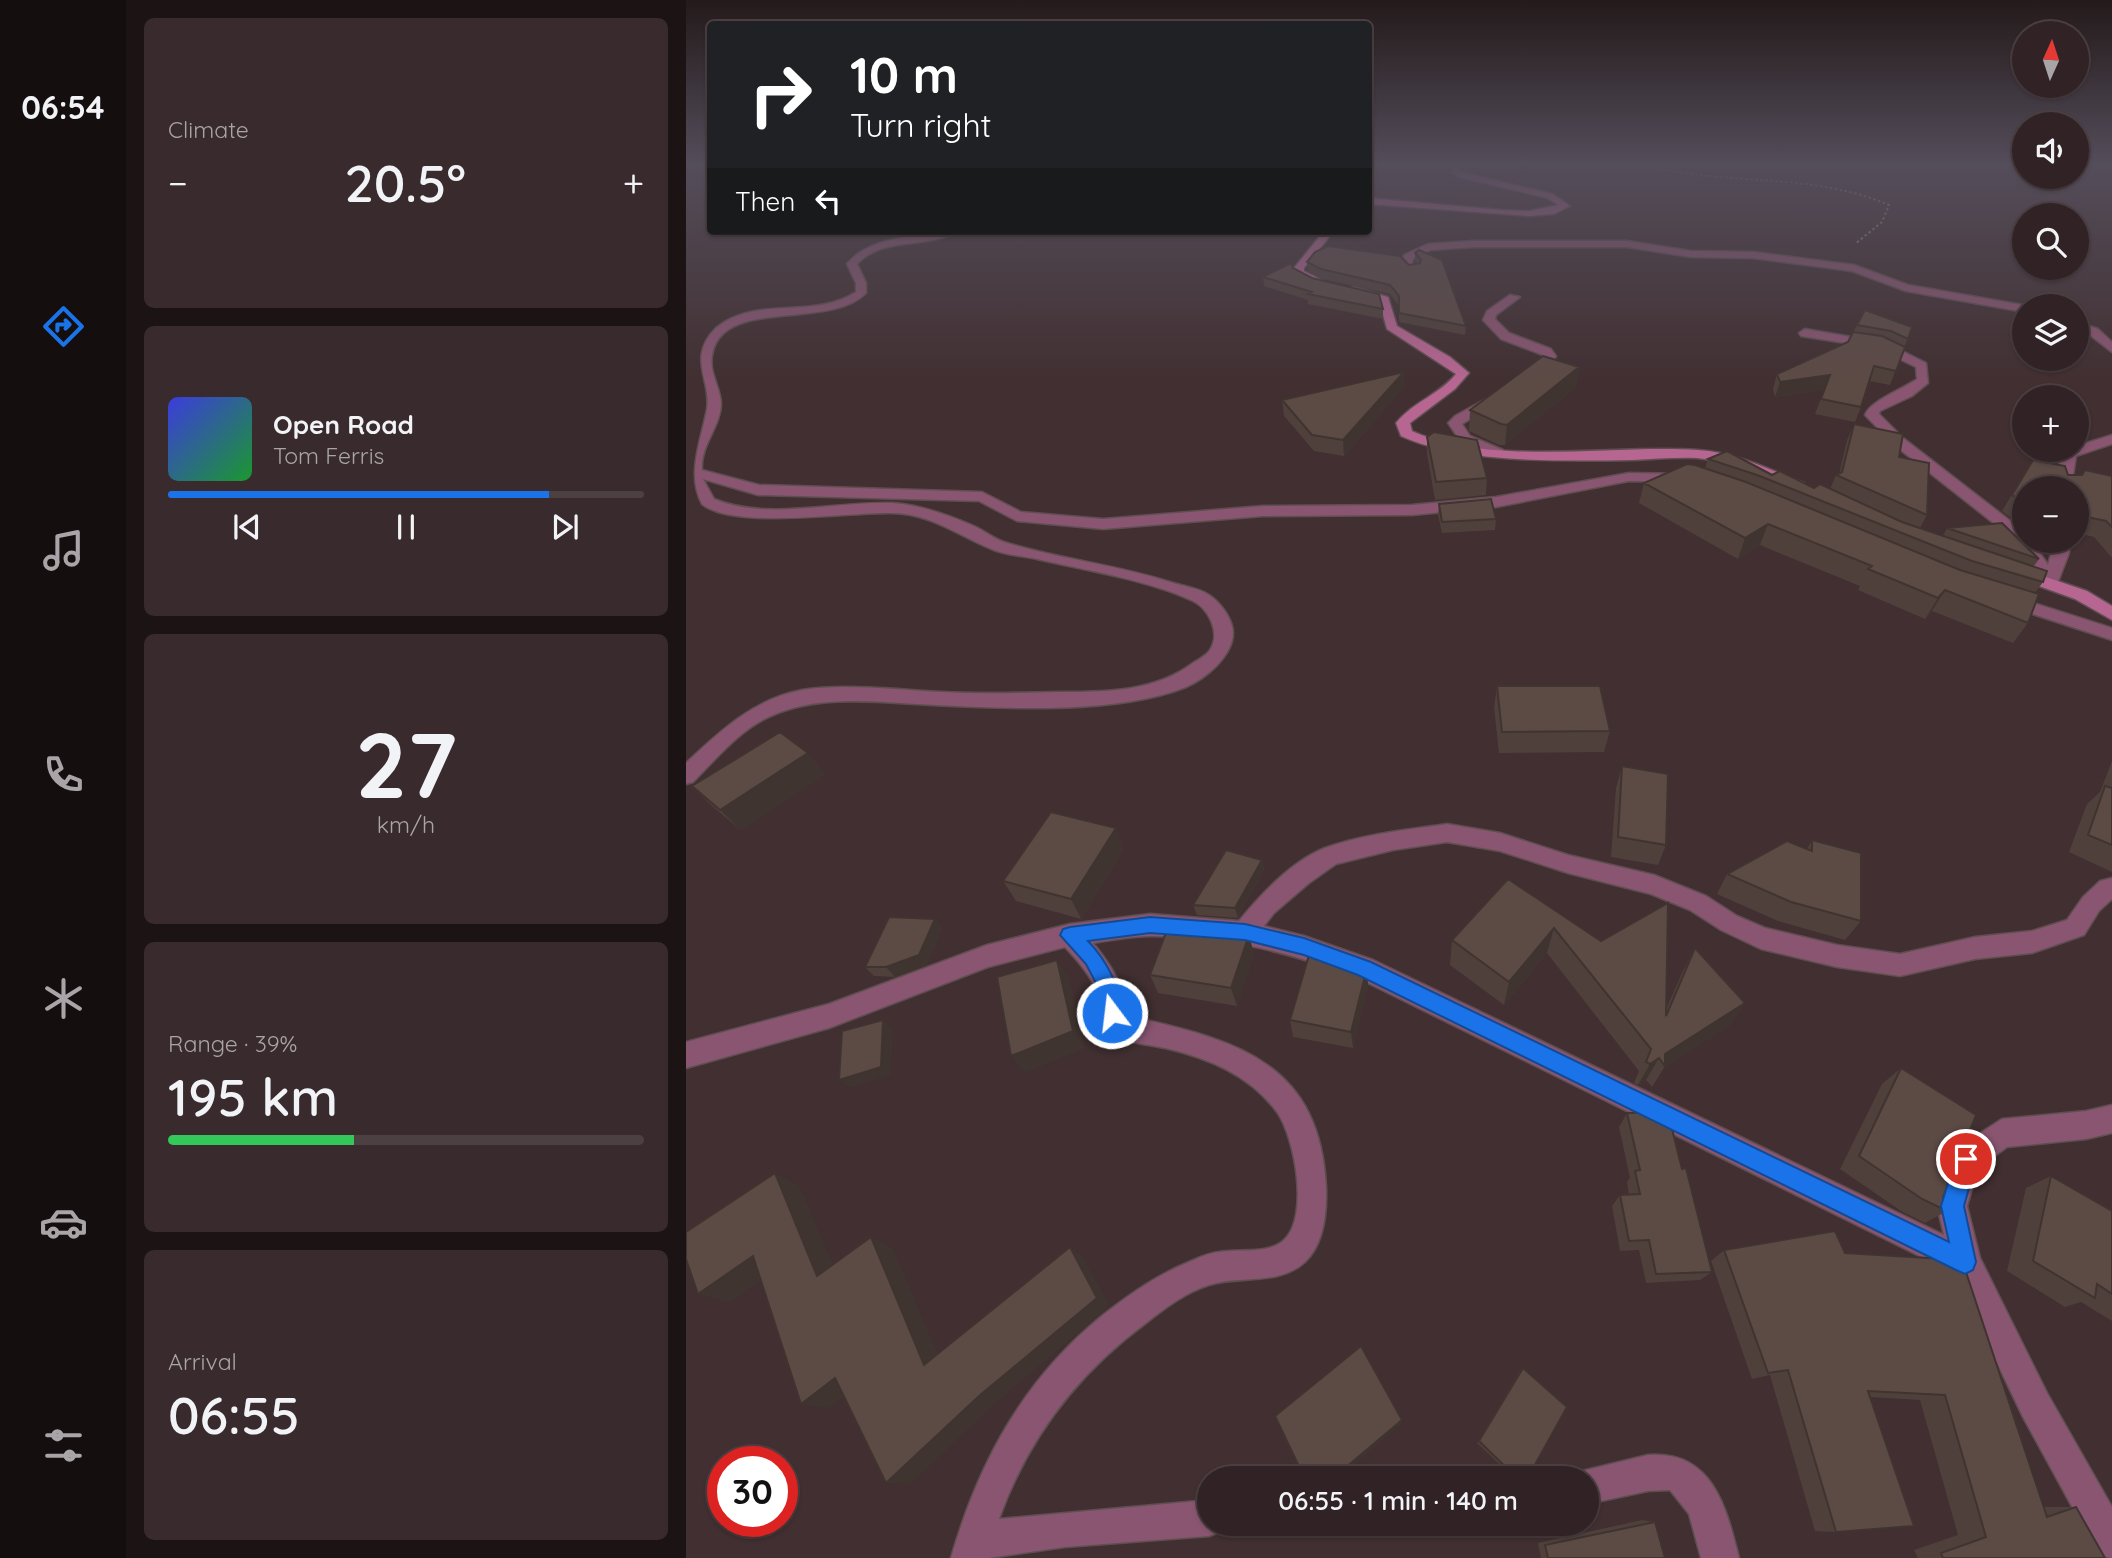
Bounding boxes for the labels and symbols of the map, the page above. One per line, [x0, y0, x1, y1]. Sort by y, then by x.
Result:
north arrow [2012, 21, 2090, 98]
position arrow [1075, 976, 1149, 1050]
pin [1936, 1129, 1996, 1189]
speed limit sign: 30 [707, 1446, 798, 1537]

